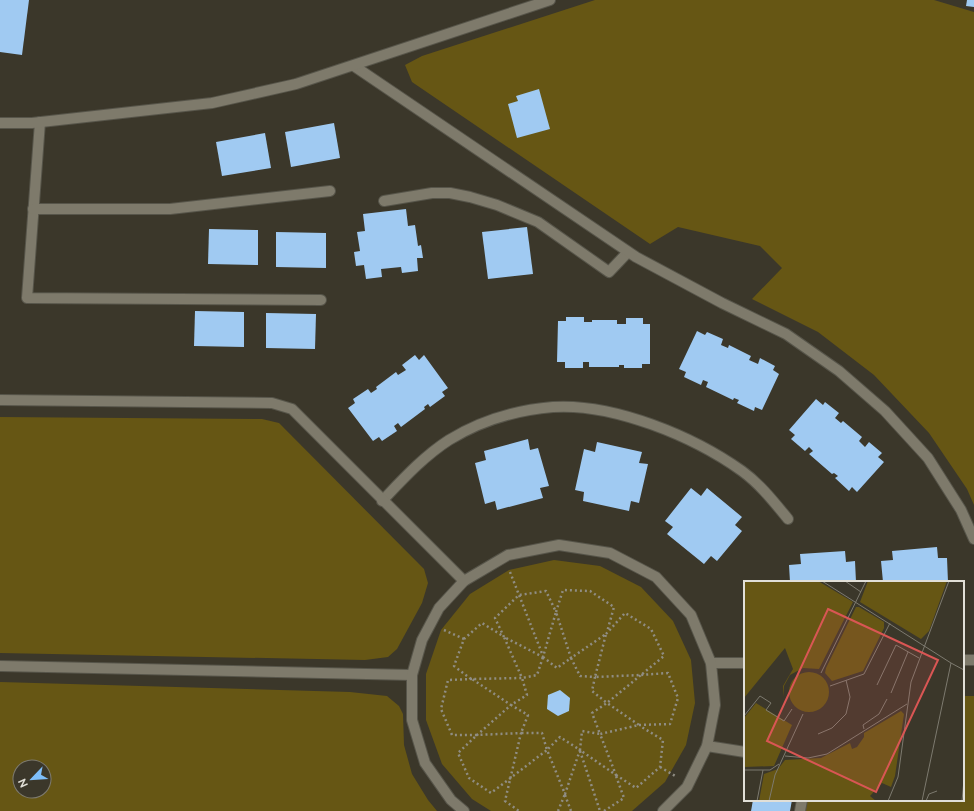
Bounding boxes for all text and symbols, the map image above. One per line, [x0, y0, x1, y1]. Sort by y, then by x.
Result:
inset map [744, 581, 964, 801]
north arrow [12, 759, 52, 799]
text: N [16, 776, 31, 790]

